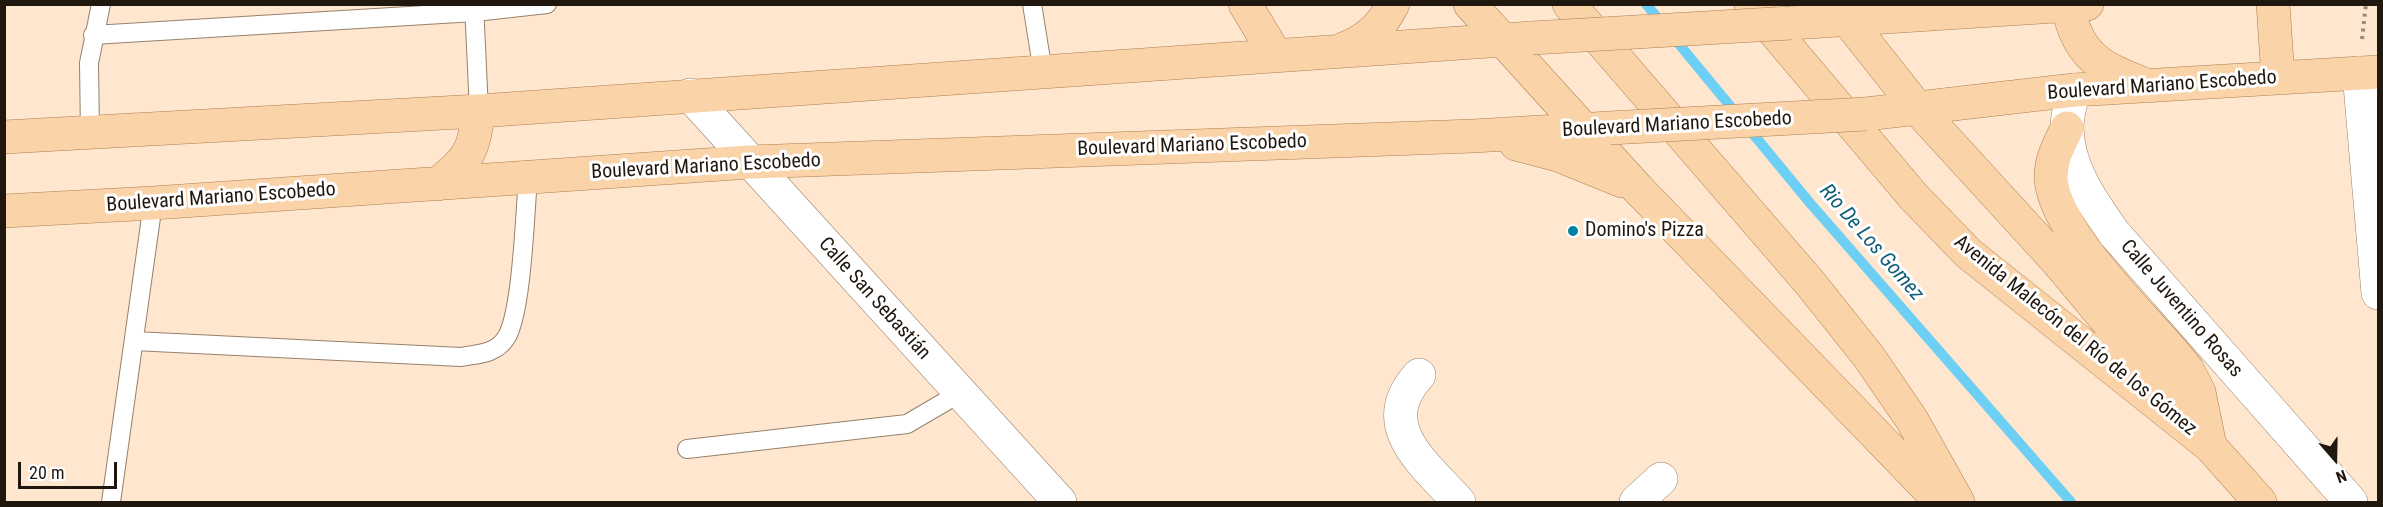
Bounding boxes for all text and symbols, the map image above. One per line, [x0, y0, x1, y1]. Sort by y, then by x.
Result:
street label: Boulevard Mariano Escobedo [2047, 66, 2277, 106]
street label: Boulevard Mariano Escobedo [1562, 107, 1792, 143]
street label: Boulevard Mariano Escobedo [1077, 130, 1307, 162]
street label: Boulevard Mariano Escobedo [591, 149, 821, 185]
street label: Boulevard Mariano Escobedo [106, 178, 336, 218]
water label: Rio De Los Gomez [1813, 179, 1929, 307]
place label: Domino's Pizza [1585, 219, 1704, 243]
marker: Domino's Pizza [1566, 224, 1580, 238]
street label: Avenida Malecón del Río de los Gómez [1949, 231, 2201, 441]
street label: Calle San Sebastián [813, 233, 935, 365]
street label: Calle Juventino Rosas [2115, 235, 2247, 383]
north arrow [2305, 429, 2365, 489]
scale bar [21, 450, 120, 488]
text: 20 m [29, 462, 64, 483]
text: N [2333, 466, 2349, 487]

